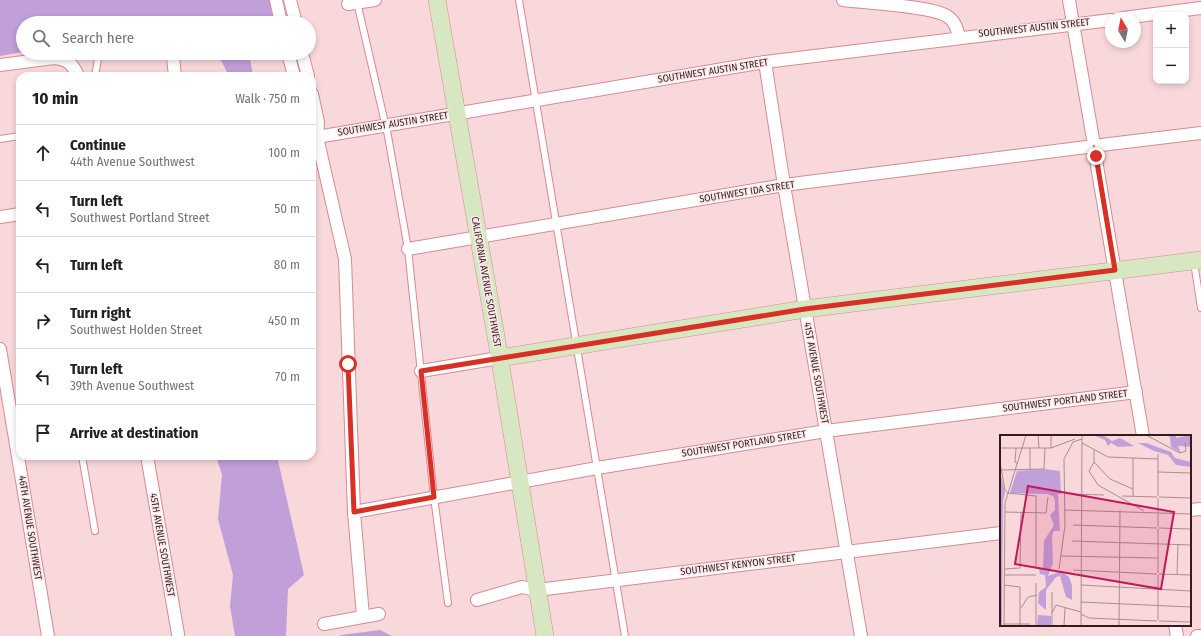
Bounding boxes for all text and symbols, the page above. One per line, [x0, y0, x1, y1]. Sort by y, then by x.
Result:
north arrow [1105, 12, 1141, 48]
map controls [1153, 12, 1189, 84]
button: + [1153, 12, 1189, 48]
search box [16, 16, 316, 60]
street label: SOUTHWEST AUSTIN STREET [978, 16, 1091, 40]
icon: search [30, 27, 52, 49]
text: Search here [62, 29, 134, 47]
button: − [1153, 48, 1189, 84]
street label: SOUTHWEST AUSTIN STREET [657, 56, 770, 86]
text: 10 min [32, 88, 78, 109]
text: Walk · 750 m [235, 91, 300, 106]
street label: SOUTHWEST AUSTIN STREET [337, 109, 450, 139]
text: Continue [70, 136, 126, 154]
icon: ahead [32, 142, 54, 164]
text: 100 m [268, 145, 300, 160]
route end [1087, 147, 1105, 165]
text: 44th Avenue Southwest [70, 154, 195, 169]
street label: SOUTHWEST IDA STREET [698, 178, 796, 205]
text: Turn left [70, 192, 123, 210]
icon: left [32, 198, 54, 220]
text: 50 m [274, 201, 300, 216]
text: Southwest Portland Street [70, 210, 209, 225]
street label: CALIFORNIA AVENUE SOUTHWEST [469, 216, 504, 349]
icon: left [32, 254, 54, 276]
text: Turn left [70, 256, 123, 274]
text: 80 m [274, 257, 300, 272]
text: Turn right [70, 304, 131, 322]
icon: right [32, 310, 54, 332]
text: 450 m [268, 313, 300, 328]
street label: 41ST AVENUE SOUTHWEST [801, 321, 831, 425]
text: Southwest Holden Street [70, 322, 202, 337]
route start [339, 355, 357, 373]
text: Turn left [70, 360, 123, 378]
icon: left [32, 366, 54, 388]
text: 70 m [275, 369, 300, 384]
text: 39th Avenue Southwest [70, 378, 194, 393]
street label: SOUTHWEST PORTLAND STREET [1002, 387, 1129, 415]
icon: arrive [32, 422, 54, 444]
text: Arrive at destination [70, 424, 198, 442]
street label: SOUTHWEST PORTLAND STREET [681, 428, 807, 460]
inset map [1000, 435, 1191, 626]
street label: 46TH AVENUE SOUTHWEST [16, 475, 44, 581]
street label: 45TH AVENUE SOUTHWEST [147, 492, 177, 598]
street label: SOUTHWEST KENYON STREET [680, 552, 797, 578]

